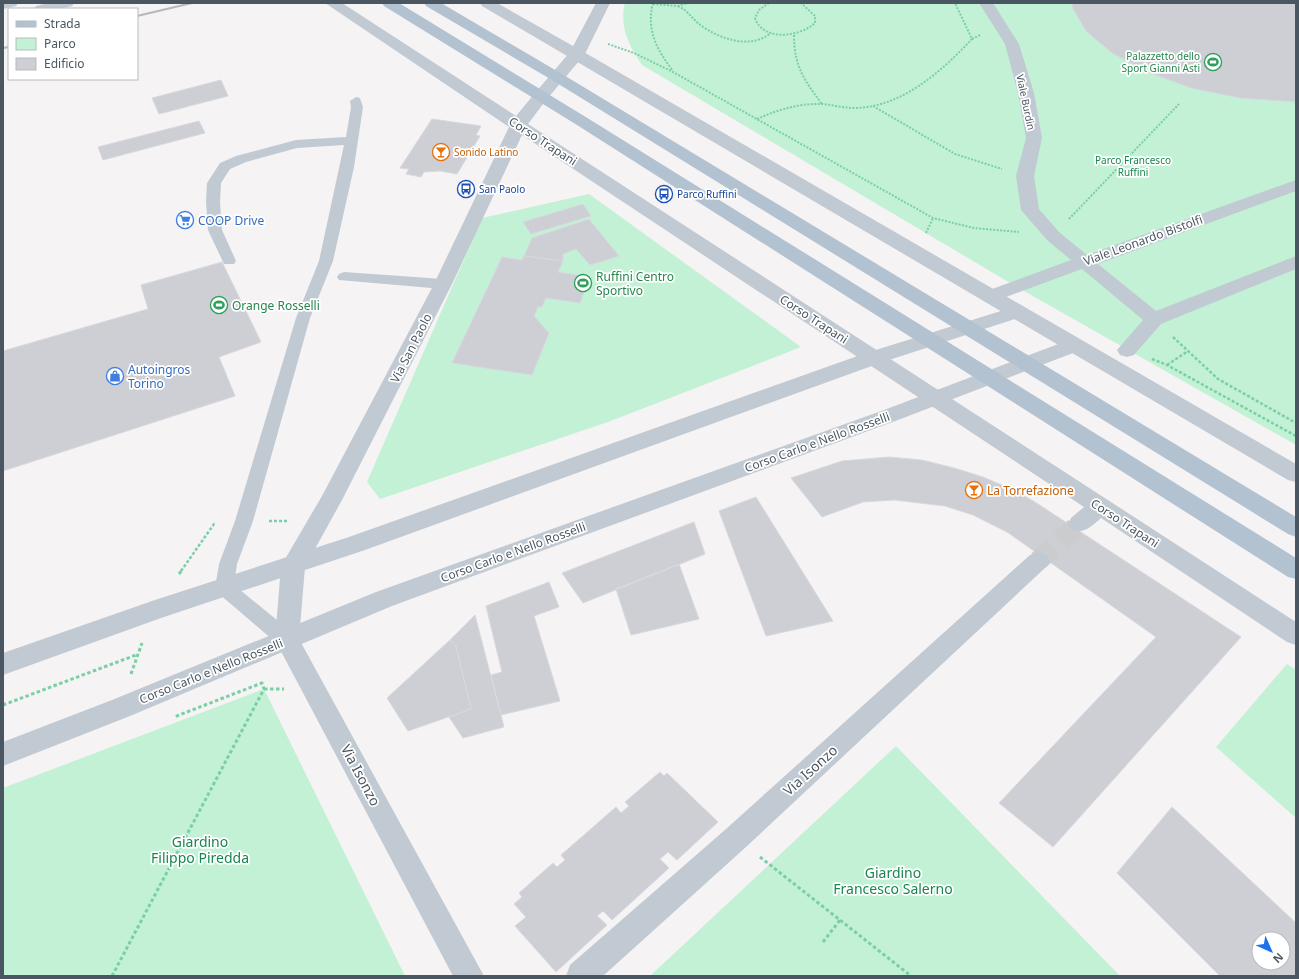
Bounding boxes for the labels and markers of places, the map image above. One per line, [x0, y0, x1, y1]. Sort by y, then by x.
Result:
place label: Palazzetto dello Sport Gianni Asti [1122, 49, 1200, 75]
sports icon: Palazzetto dello Sport Gianni Asti [1203, 52, 1223, 72]
bar icon: Sonido Latino [431, 142, 451, 162]
place label: Sonido Latino [454, 145, 518, 159]
bus stop icon: San Paolo [456, 179, 476, 199]
place label: San Paolo [479, 182, 525, 196]
bus stop icon: Parco Ruffini [654, 184, 674, 204]
place label: Parco Ruffini [677, 187, 737, 201]
supermarket icon: COOP Drive [175, 210, 195, 230]
place label: COOP Drive [198, 212, 264, 229]
place label: Ruffini Centro Sportivo [596, 268, 674, 299]
sports icon: Ruffini Centro Sportivo [573, 273, 593, 293]
sports icon: Orange Rosselli [209, 295, 229, 315]
place label: Orange Rosselli [232, 297, 320, 314]
place label: Autoingros Torino [128, 361, 191, 392]
shop icon: Autoingros Torino [105, 366, 125, 386]
bar icon: La Torrefazione [964, 480, 984, 500]
place label: La Torrefazione [987, 482, 1074, 499]

